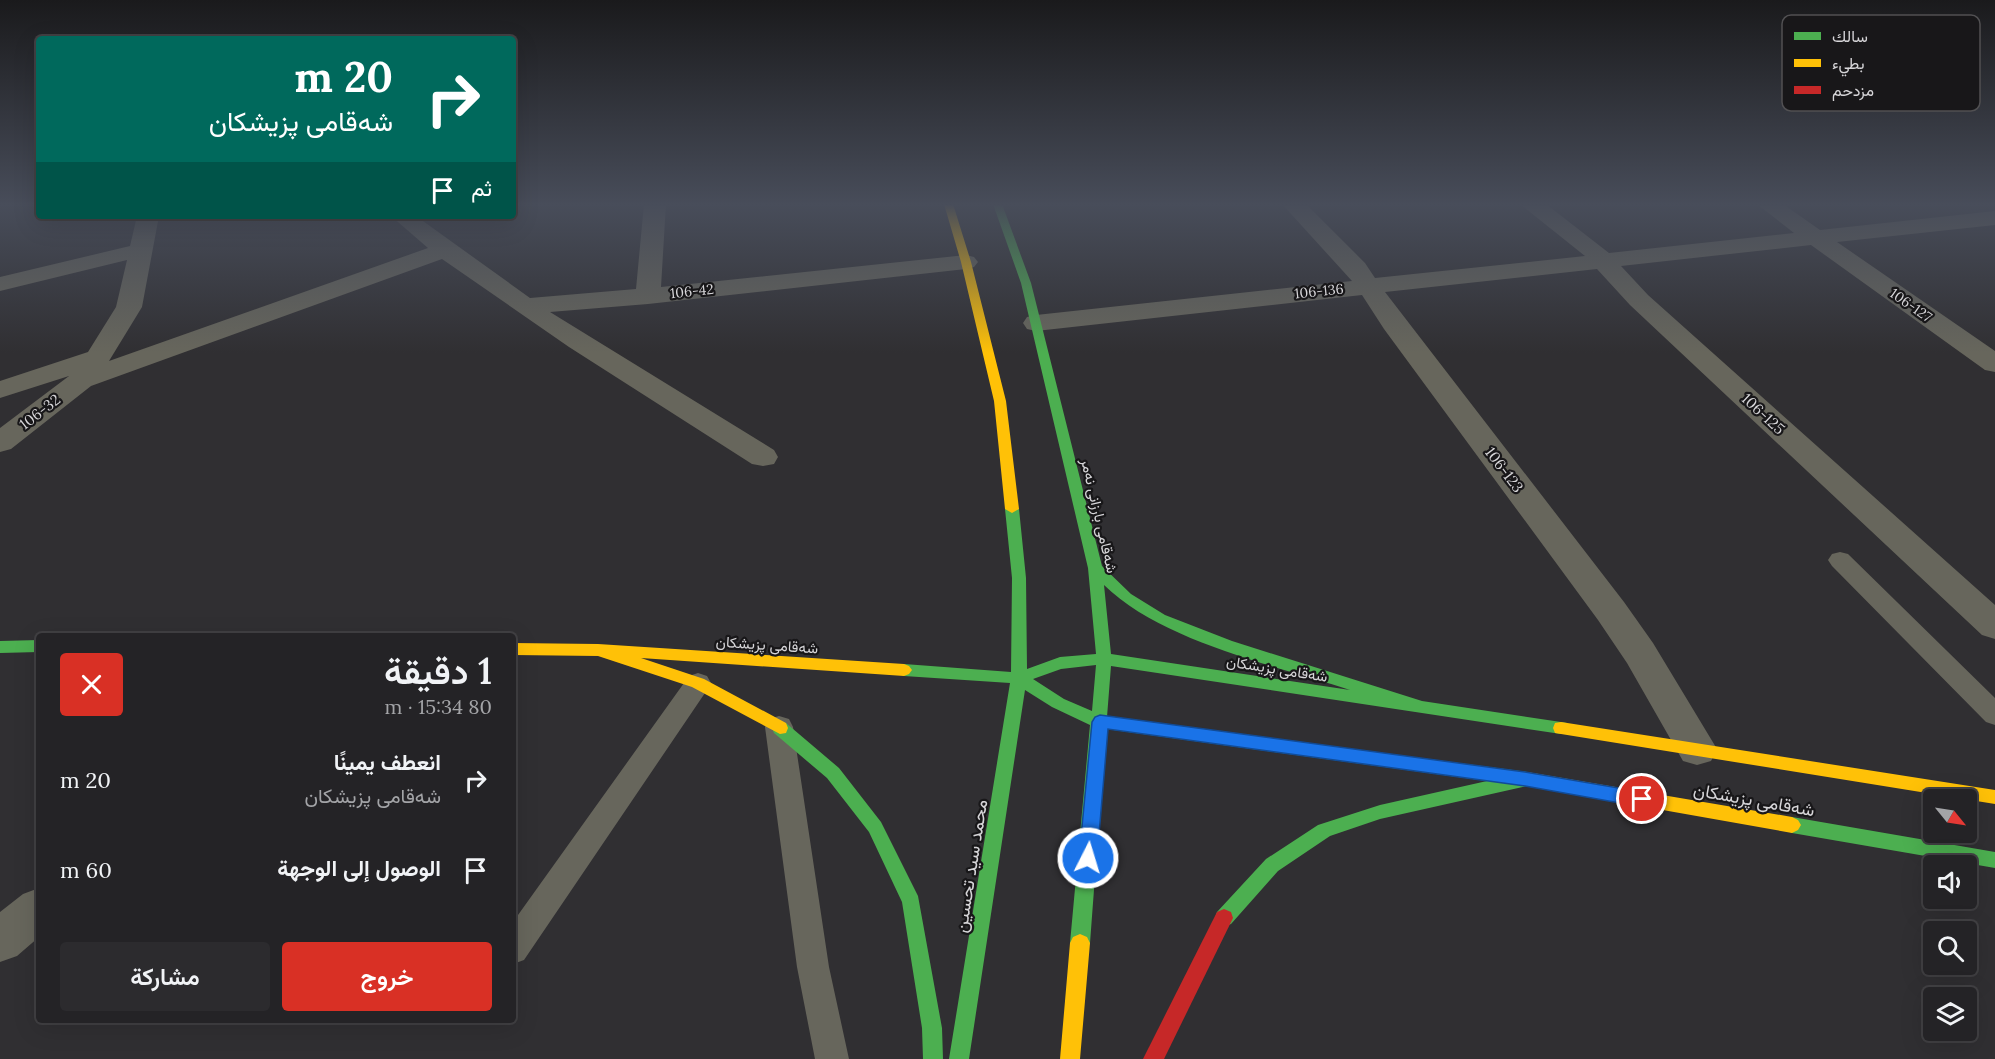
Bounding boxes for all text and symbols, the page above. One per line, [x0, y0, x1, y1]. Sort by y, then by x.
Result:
legend [1782, 15, 1980, 111]
text: سالك [1832, 26, 1868, 46]
text: 20 m [294, 50, 393, 104]
text: بطيء [1832, 53, 1864, 77]
icon: right [414, 60, 492, 138]
text: مزدحم [1832, 80, 1874, 101]
text: شەقامی پزیشکان [209, 104, 393, 138]
icon: arrive [426, 174, 459, 207]
text: ثم [471, 174, 492, 202]
street label: 106-136 [1294, 279, 1344, 303]
street label: 106-42 [669, 280, 715, 302]
street label: 106-127 [1886, 284, 1936, 326]
street label: 106-125 [1738, 389, 1789, 438]
street label: 106-32 [15, 390, 64, 434]
street label: 106-123 [1481, 443, 1528, 496]
street label: شەقامی بارزانی نەمر [1076, 456, 1122, 575]
street label: شەقامی پزیشکان [715, 631, 819, 659]
text: 1 دقيقة [384, 648, 492, 694]
street label: شەقامی پزیشکان [1225, 651, 1329, 687]
button: close [60, 653, 123, 716]
text: 80 m · 15:34 [385, 694, 492, 719]
text: انعطف يمينًا [334, 748, 441, 776]
icon: right [459, 764, 492, 797]
text: 20 m [60, 766, 111, 794]
pin [1616, 773, 1667, 824]
street label: شەقامی پزیشکان [1691, 778, 1817, 822]
icon: arrive [1625, 782, 1658, 815]
text: شەقامی پزیشکان [304, 783, 441, 808]
north arrow [1923, 789, 1977, 843]
map controls [1923, 789, 1977, 1041]
street label: محمد سید تحسین [949, 798, 992, 934]
position arrow [1056, 826, 1120, 890]
text: الوصول إلى الوجهة [277, 854, 441, 882]
icon: arrive [459, 854, 492, 887]
button: sound [1923, 855, 1977, 909]
text: 60 m [60, 856, 112, 884]
button: search [1923, 921, 1977, 975]
button: مشاركة [60, 942, 270, 1011]
button: خروج [282, 942, 492, 1011]
button: layers [1923, 987, 1977, 1041]

